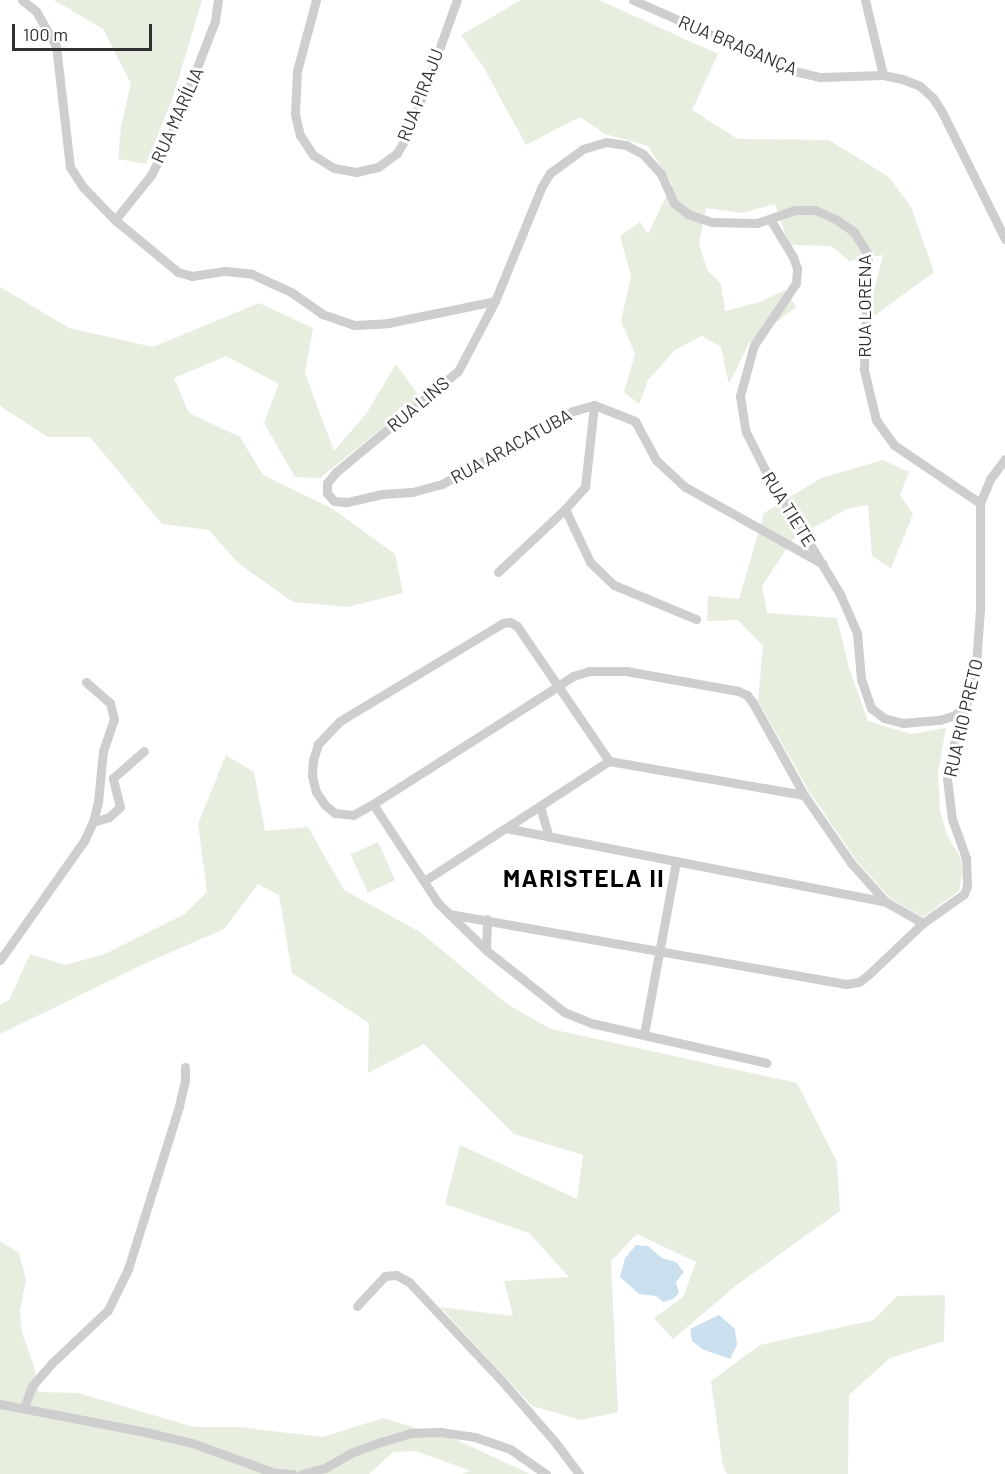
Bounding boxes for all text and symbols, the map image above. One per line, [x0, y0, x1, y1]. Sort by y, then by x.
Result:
street label: RUA BRAGANÇA [675, 10, 801, 80]
scale bar [15, 12, 154, 50]
text: 100 m [23, 23, 68, 45]
street label: RUA PIRAJU [392, 46, 448, 144]
street label: RUA MARÍLIA [146, 64, 208, 166]
street label: RUA LORENA [853, 254, 875, 358]
street label: RUA LINS [382, 372, 454, 436]
street label: RUA ARACATUBA [447, 404, 575, 488]
street label: RUA TIETE [758, 468, 820, 550]
street label: RUA RIO PRETO [939, 657, 987, 779]
district label: MARISTELA II [503, 864, 665, 892]

